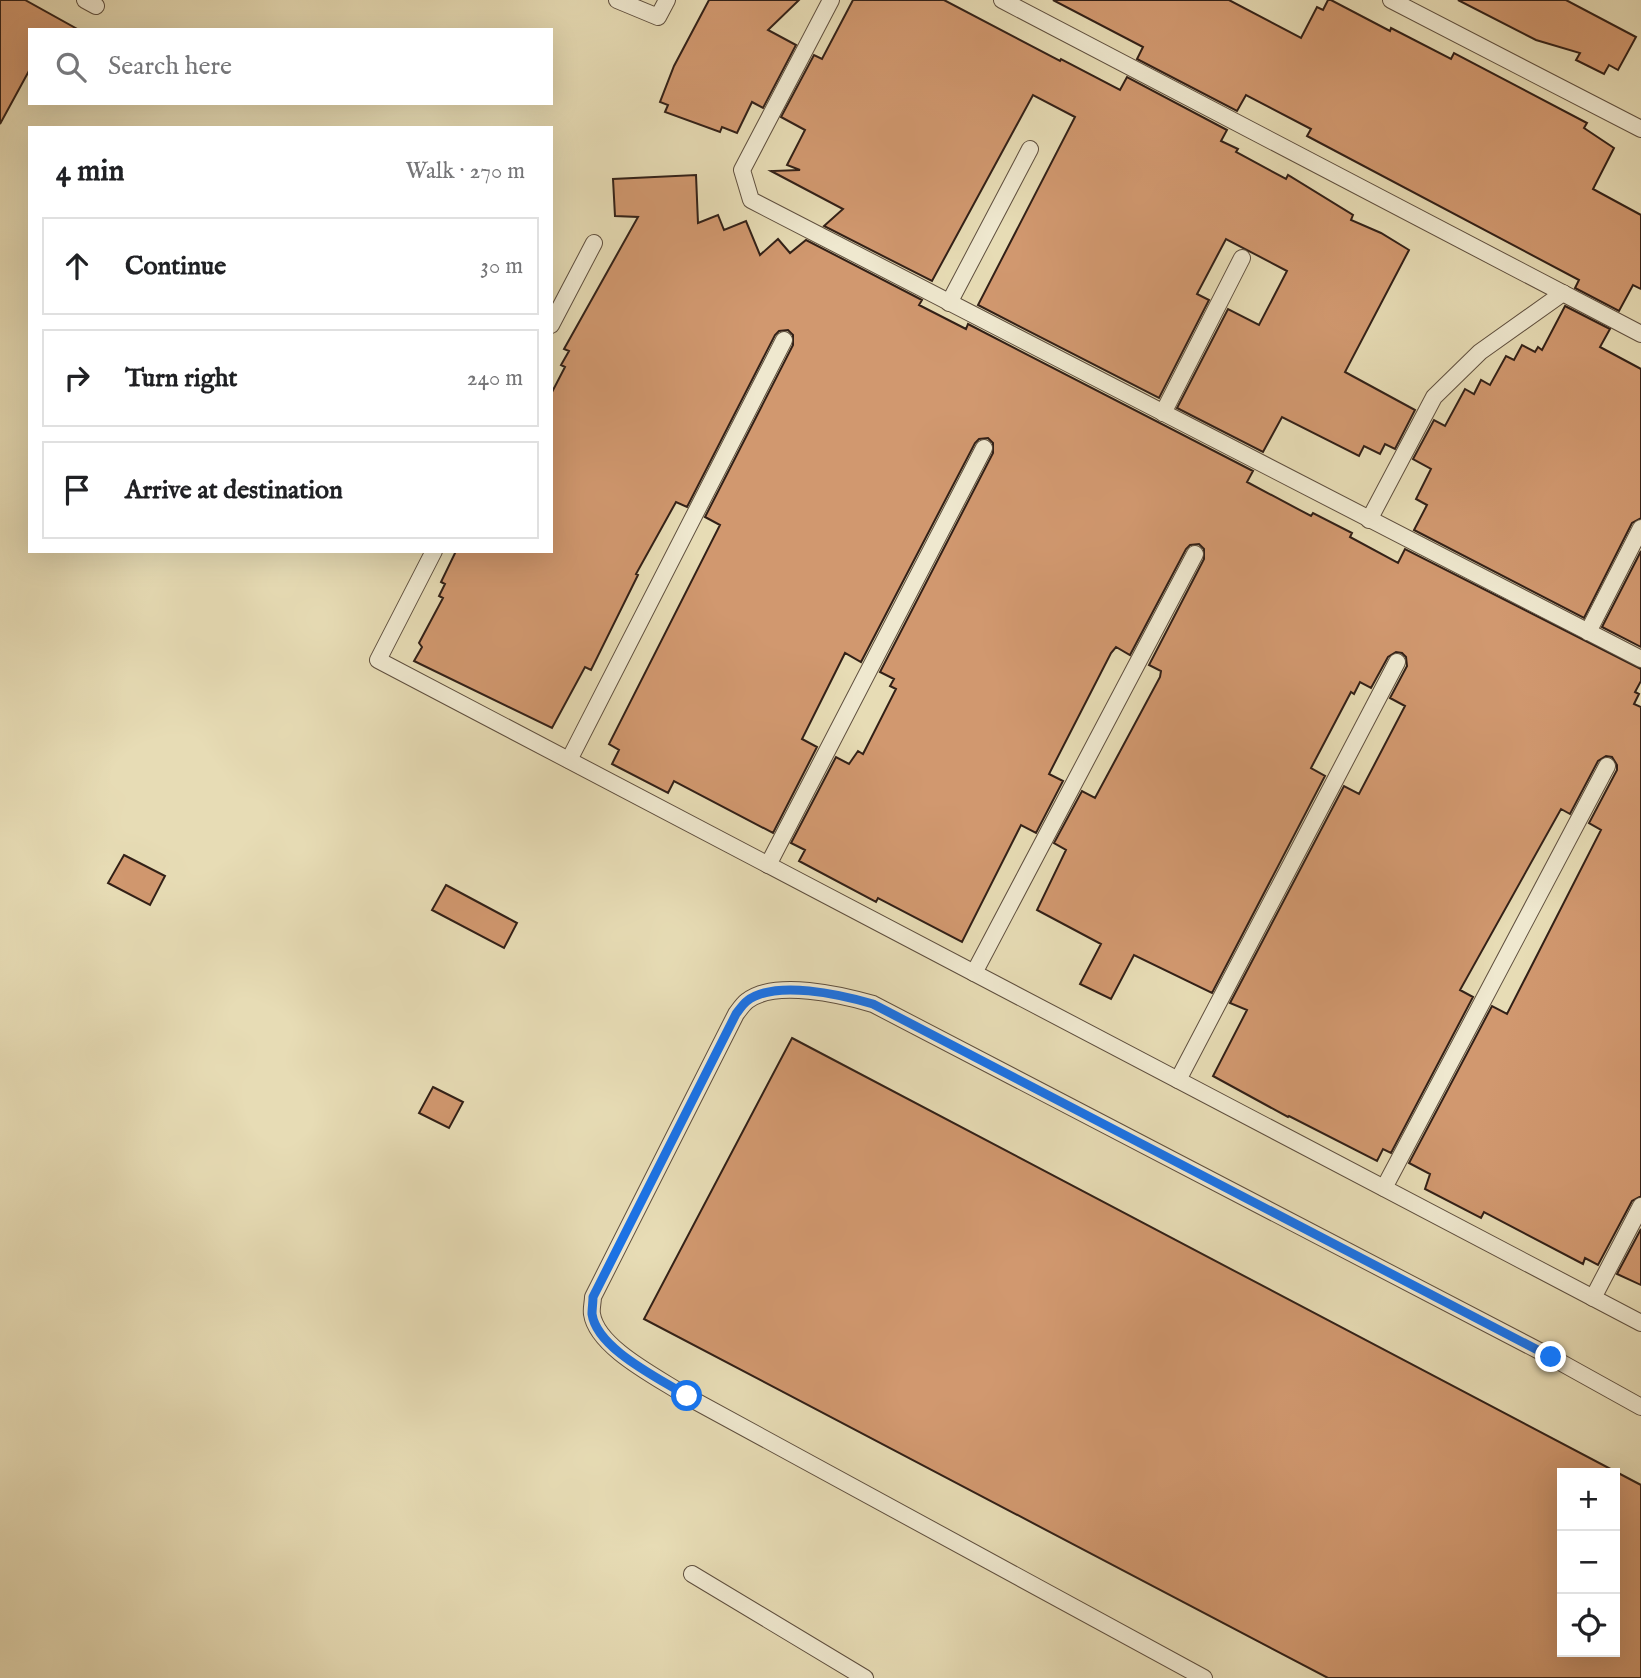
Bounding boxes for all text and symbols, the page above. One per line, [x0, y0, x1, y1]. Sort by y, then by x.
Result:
search box [28, 28, 553, 105]
icon: search [52, 48, 90, 86]
text: Search here [108, 50, 232, 83]
text: 4 min [56, 153, 124, 191]
text: Walk · 270 m [405, 157, 525, 186]
icon: ahead [58, 247, 96, 285]
text: Continue [125, 250, 226, 283]
text: 30 m [480, 252, 523, 281]
icon: right [58, 359, 96, 397]
text: Turn right [125, 362, 238, 395]
text: 240 m [467, 364, 523, 393]
icon: arrive [58, 471, 96, 509]
text: Arrive at destination [125, 474, 343, 507]
route end [1535, 1341, 1566, 1372]
route start [671, 1380, 702, 1411]
map controls [1557, 1468, 1620, 1657]
button: + [1557, 1468, 1620, 1531]
button: − [1557, 1531, 1620, 1594]
button: locate [1557, 1594, 1620, 1657]

